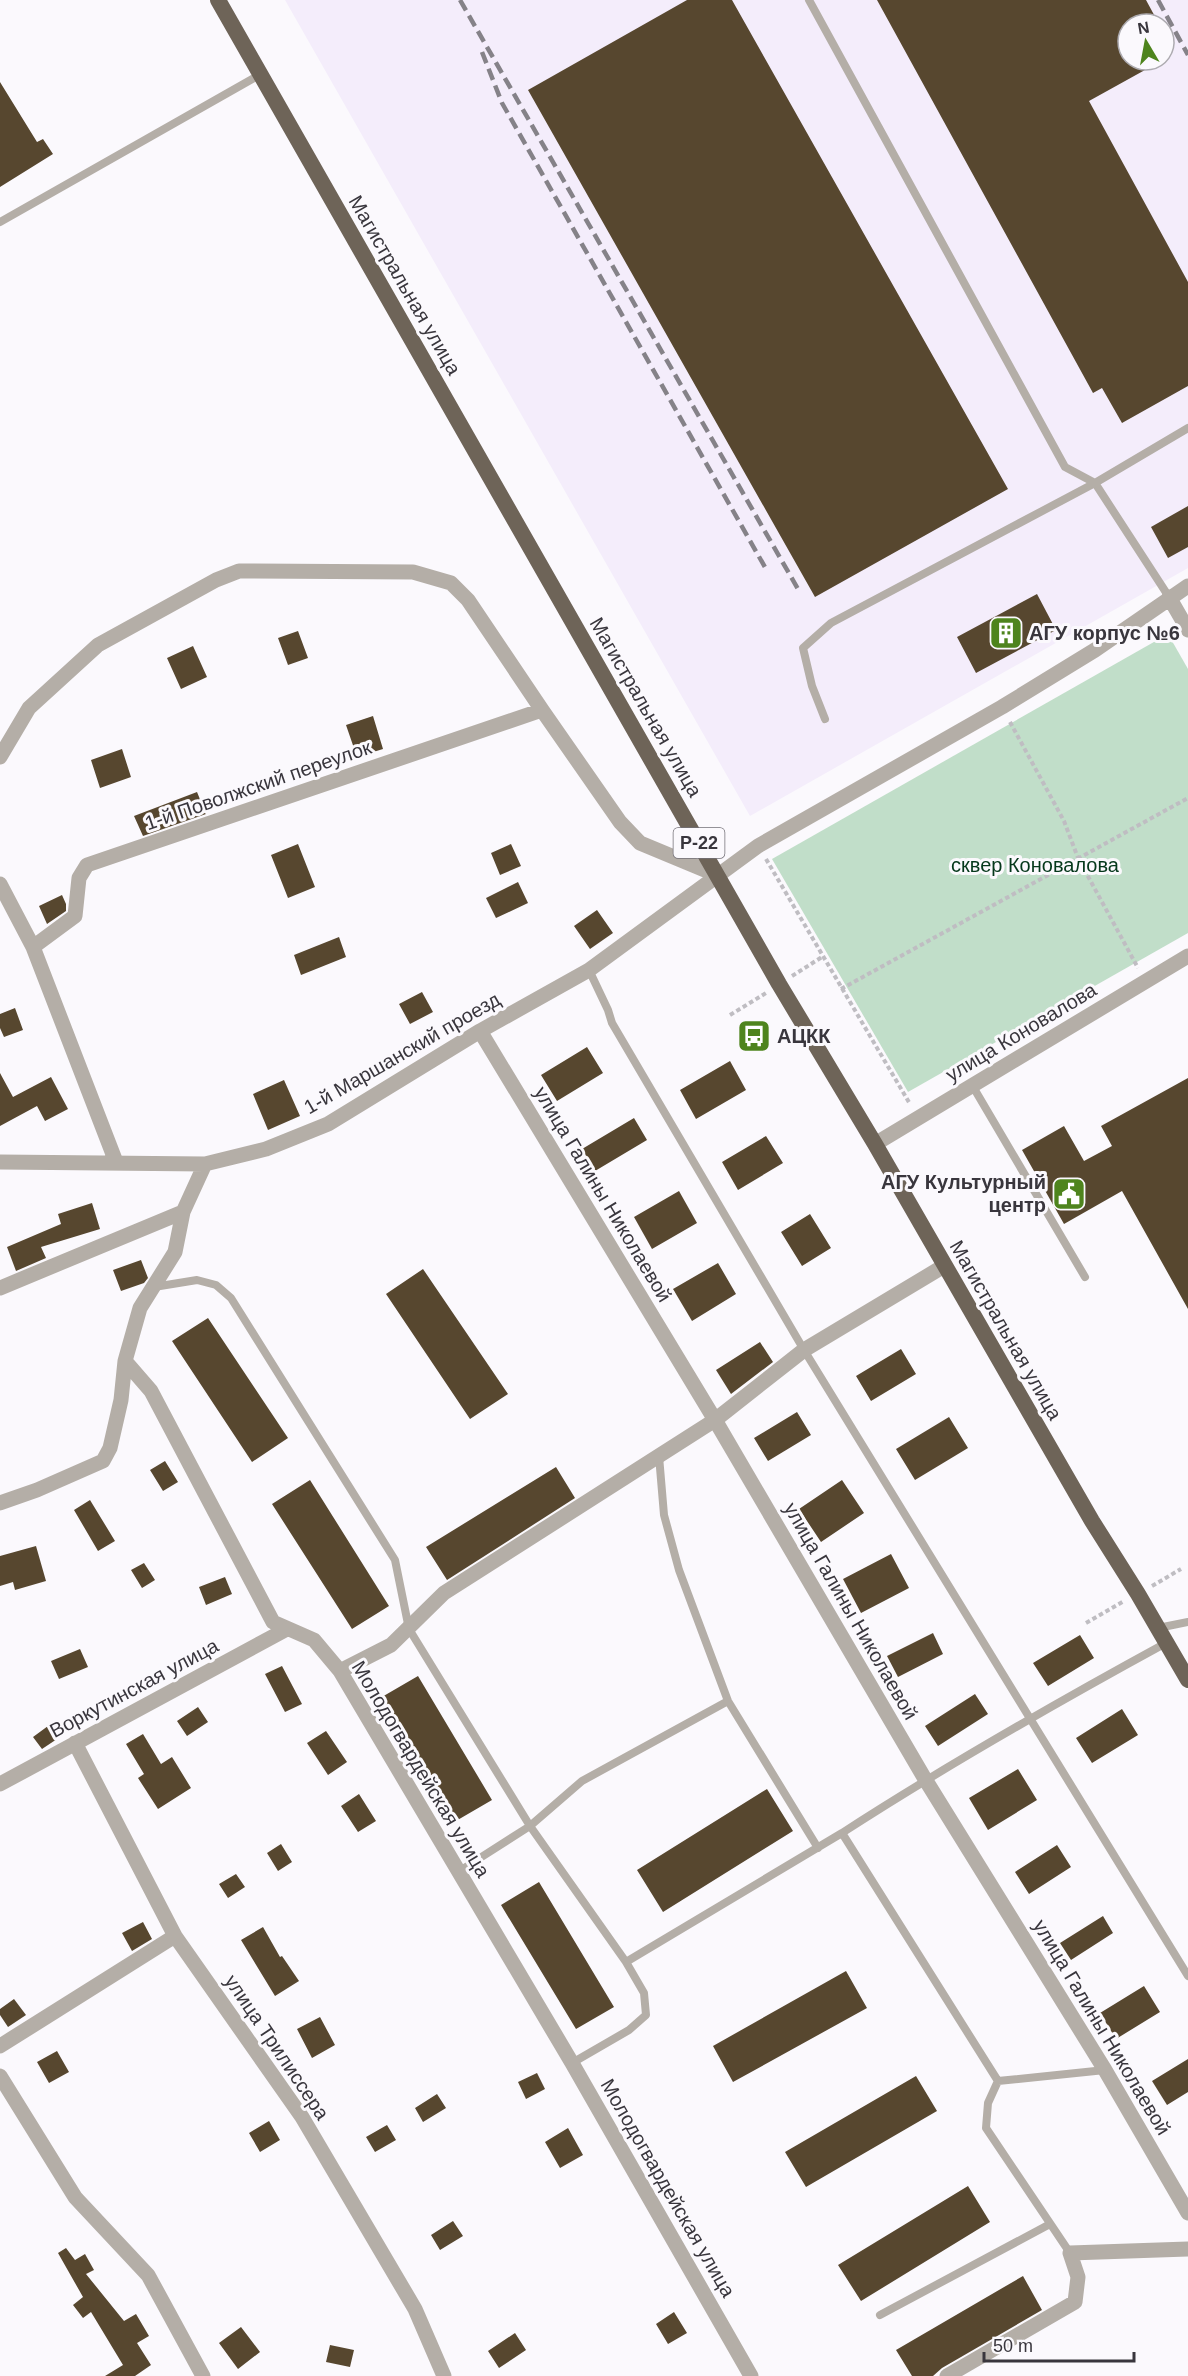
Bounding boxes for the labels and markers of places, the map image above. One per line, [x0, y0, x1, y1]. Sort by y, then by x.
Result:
building icon: АГУ корпус №6 [988, 615, 1024, 651]
place label: АГУ корпус №6 [1029, 622, 1180, 644]
bus stop icon: АЦКК [736, 1018, 772, 1054]
place label: АЦКК [777, 1025, 831, 1047]
place label: АГУ Культурный центр [881, 1171, 1046, 1216]
public building icon: АГУ Культурный центр [1051, 1176, 1087, 1212]

